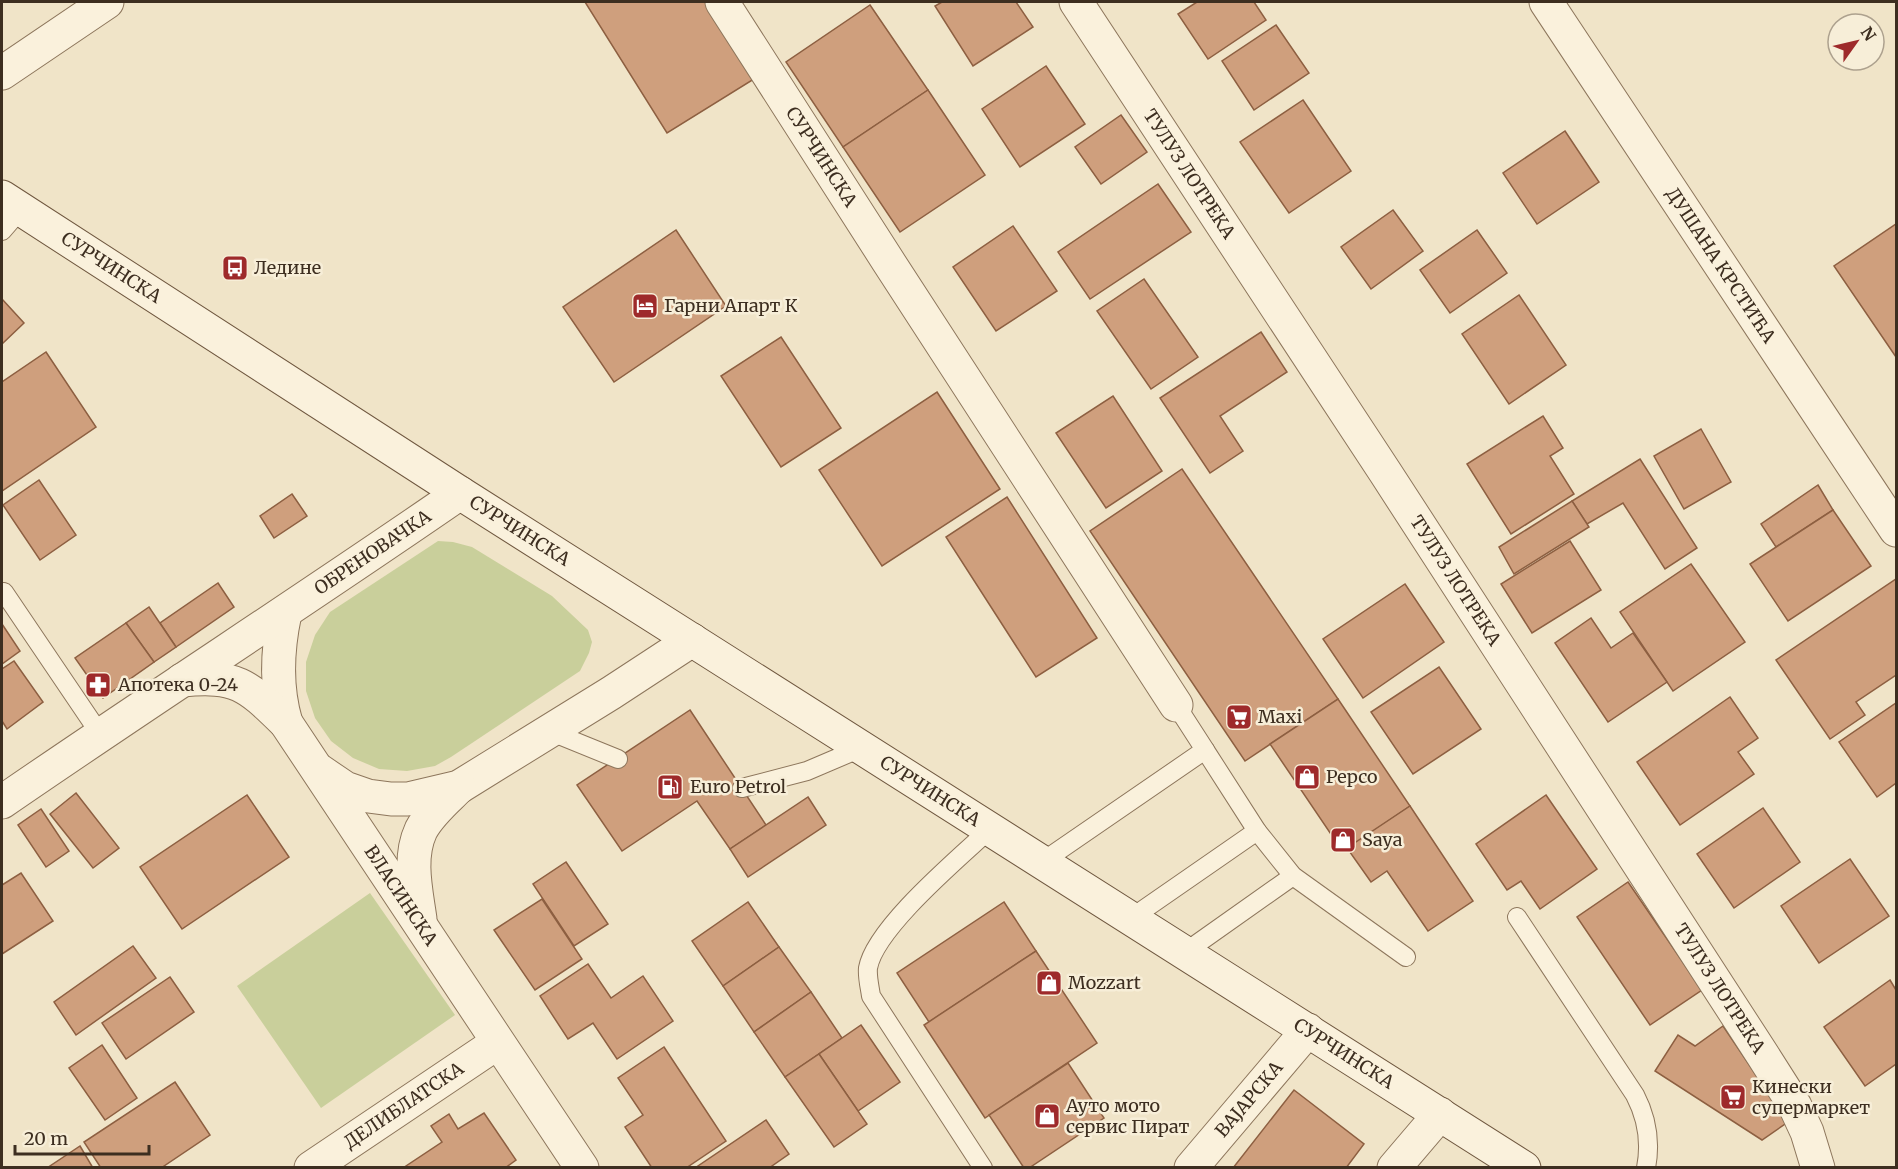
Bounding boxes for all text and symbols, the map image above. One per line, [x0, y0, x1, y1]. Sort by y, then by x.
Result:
north arrow [1826, 12, 1886, 72]
text: N [1857, 23, 1880, 45]
street label: СУРЧИНСКА [781, 102, 862, 211]
street label: ТУЛУЗ ЛОТРЕКА [1139, 105, 1241, 243]
street label: ДУШАНА КРСТИЋА [1661, 183, 1781, 347]
street label: СУРЧИНСКА [57, 226, 166, 308]
bus stop icon: Ледине [220, 253, 250, 283]
place label: Ледине [254, 256, 321, 279]
hotel icon: Гарни Апарт К [630, 291, 660, 321]
place label: Гарни Апарт К [664, 294, 798, 317]
street label: СУРЧИНСКА [465, 490, 575, 571]
street label: ОБРЕНОВАЧКА [310, 504, 436, 600]
street label: ТУЛУЗ ЛОТРЕКА [1405, 511, 1507, 650]
pharmacy icon: Апотека 0-24 [83, 670, 113, 700]
place label: Апотека 0-24 [117, 673, 238, 696]
supermarket icon: Maxi [1224, 702, 1254, 732]
place label: Maxi [1258, 705, 1302, 728]
street label: СУРЧИНСКА [876, 750, 985, 831]
shop icon: Pepco [1292, 762, 1322, 792]
place label: Pepco [1326, 765, 1378, 788]
fuel station icon: Euro Petrol [655, 772, 685, 802]
place label: Euro Petrol [690, 775, 787, 798]
shop icon: Saya [1328, 825, 1358, 855]
place label: Saya [1362, 828, 1403, 851]
street label: ВЛАСИНСКА [360, 841, 443, 950]
street label: ТУЛУЗ ЛОТРЕКА [1670, 919, 1771, 1058]
shop icon: Mozzart [1034, 968, 1064, 998]
place label: Mozzart [1068, 971, 1141, 994]
street label: СУРЧИНСКА [1290, 1013, 1399, 1094]
street label: ВАЈАРСКА [1210, 1056, 1288, 1142]
street label: ДЕЛИБЛАТСКА [339, 1057, 468, 1154]
place label: Кинески супермаркет [1752, 1075, 1870, 1119]
supermarket icon: Кинески супермаркет [1718, 1082, 1748, 1112]
place label: Ауто мото сервис Пират [1065, 1094, 1189, 1138]
shop icon: Ауто мото сервис Пират [1032, 1101, 1062, 1131]
scale bar [15, 1118, 148, 1156]
text: 20 m [24, 1127, 68, 1150]

